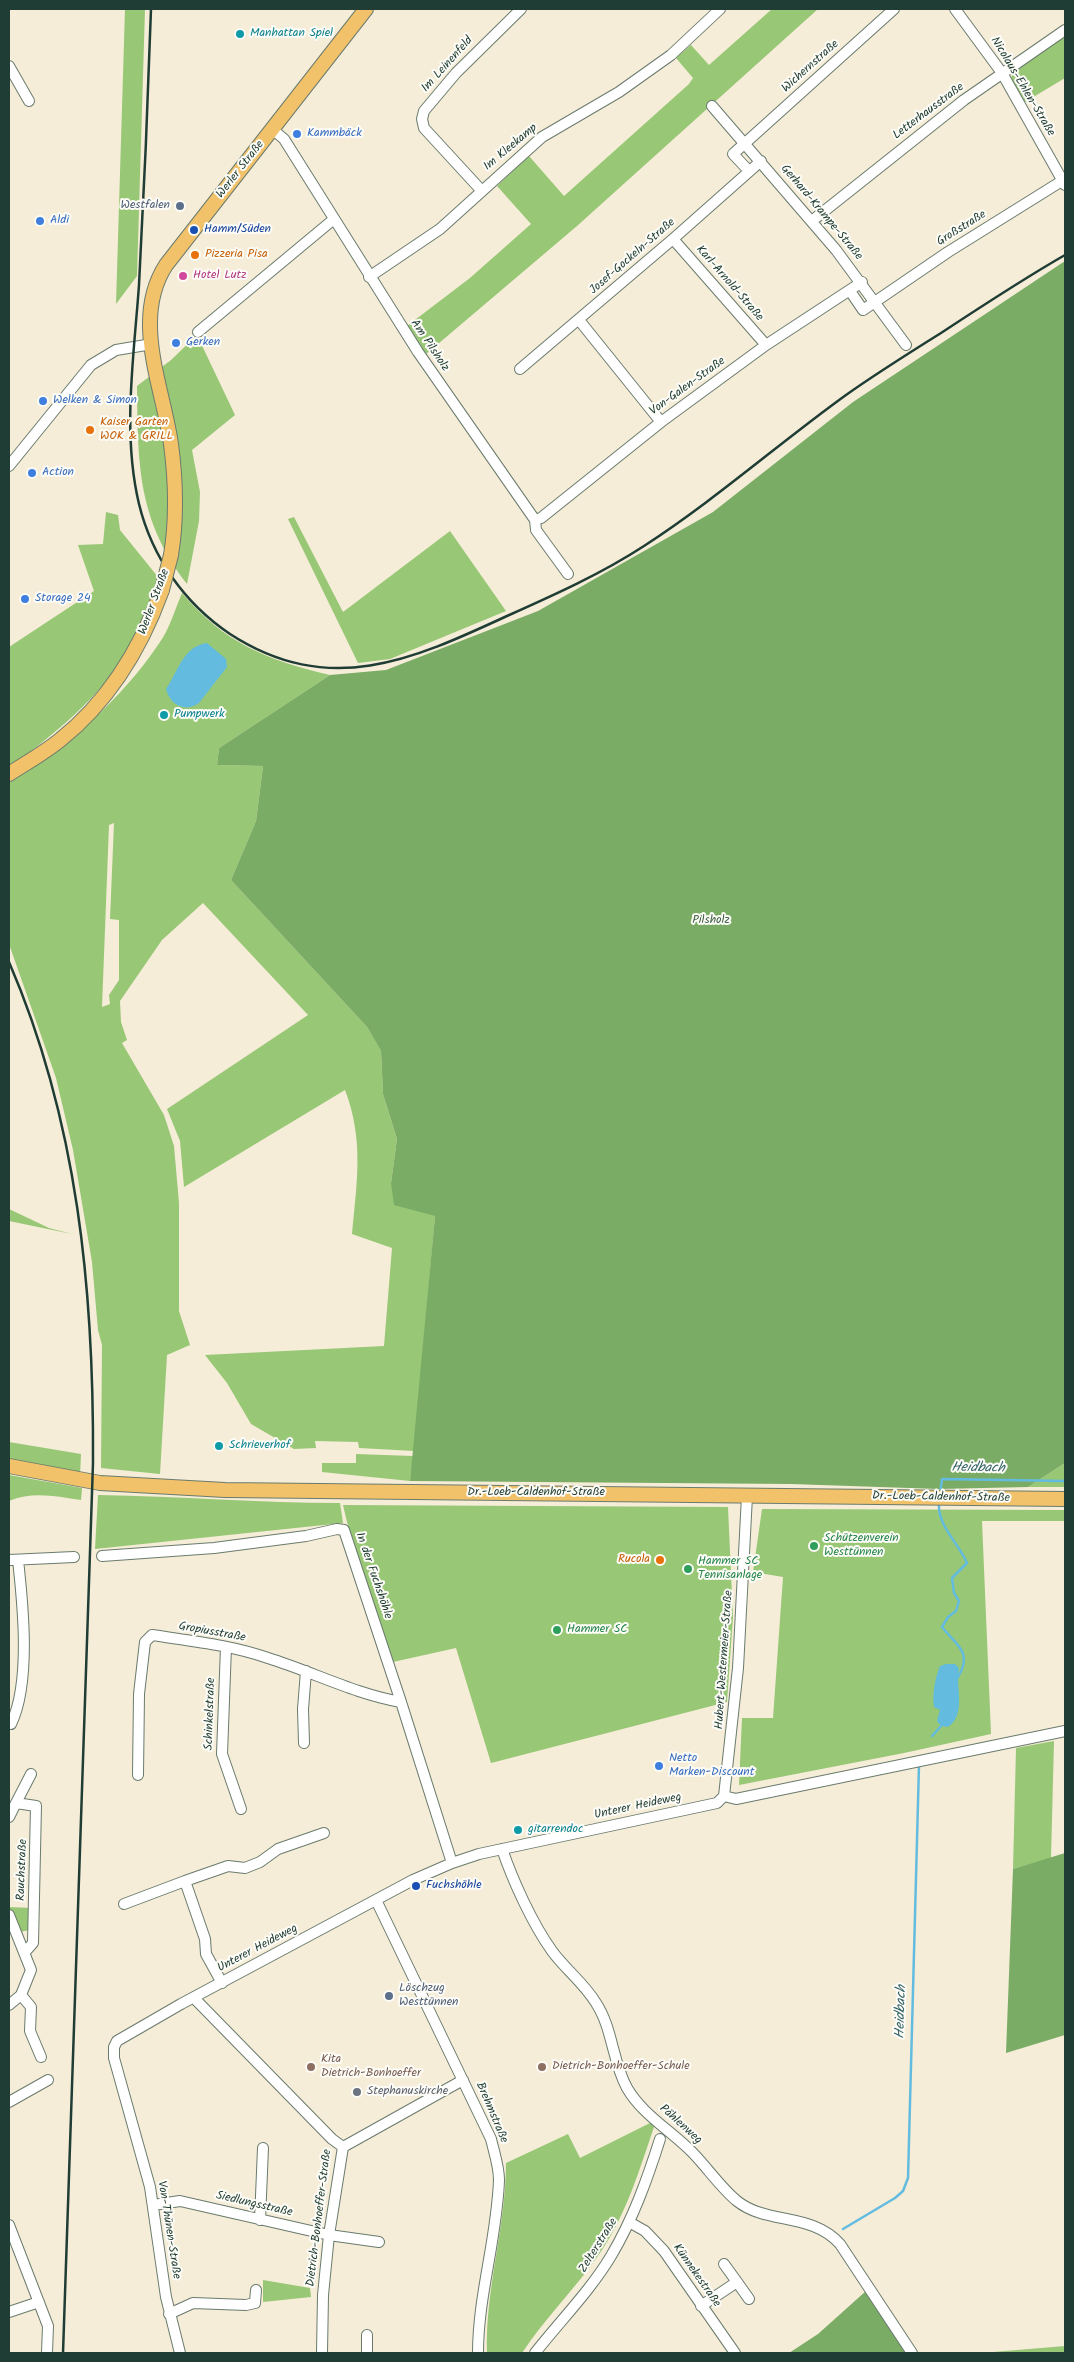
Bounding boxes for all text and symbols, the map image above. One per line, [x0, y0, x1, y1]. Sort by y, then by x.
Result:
place label: Manhattan Spiel [250, 27, 333, 41]
marker: Manhattan Spiel [234, 28, 246, 40]
street label: Im Leinenfeld [419, 34, 477, 96]
street label: Nicolaus-Ehlen-Straße [987, 35, 1057, 139]
street label: Wichernstraße [780, 38, 842, 96]
street label: Letterhausstraße [891, 81, 967, 143]
street label: Im Kleekamp [481, 121, 541, 175]
place label: Kammbäck [307, 127, 362, 141]
marker: Kammbäck [291, 128, 303, 140]
street label: Werler Straße [214, 138, 268, 202]
street label: Gerhard-Krampe-Straße [777, 162, 865, 264]
place label: Westfalen [121, 199, 170, 213]
marker: Westfalen [174, 200, 186, 212]
street label: Großstraße [935, 208, 989, 250]
place label: Aldi [50, 214, 69, 228]
marker: Aldi [34, 215, 46, 227]
street label: Josef-Gockeln-Straße [587, 216, 679, 298]
place label: Hamm/Süden [204, 223, 271, 237]
marker: Hamm/Süden [188, 224, 200, 236]
street label: Karl-Arnold-Straße [692, 243, 766, 325]
place label: Pizzeria Pisa [205, 248, 268, 262]
marker: Pizzeria Pisa [189, 249, 201, 261]
place label: Hotel Lutz [193, 269, 247, 283]
marker: Hotel Lutz [177, 270, 189, 282]
street label: Am Pilsholz [406, 317, 452, 375]
place label: Gerken [186, 336, 220, 350]
marker: Gerken [170, 337, 182, 349]
street label: Von-Galen-Straße [647, 355, 729, 419]
place label: Welken & Simon [53, 394, 137, 408]
marker: Welken & Simon [37, 395, 49, 407]
place label: Kaiser Garten WOK & GRILL [100, 416, 173, 444]
marker: Kaiser Garten WOK & GRILL [84, 424, 96, 436]
place label: Action [42, 466, 74, 480]
marker: Action [26, 467, 38, 479]
street label: Werler Straße [136, 567, 174, 637]
place label: Storage 24 [35, 592, 91, 606]
marker: Storage 24 [19, 593, 31, 605]
place label: Pumpwerk [174, 708, 225, 722]
marker: Pumpwerk [158, 709, 170, 721]
park label: Pilsholz [692, 914, 730, 928]
place label: Schrieverhof [229, 1439, 290, 1453]
marker: Schrieverhof [213, 1440, 225, 1452]
water label: Heidbach [951, 1460, 1005, 1478]
street label: Dr.-Loeb-Caldenhof-Straße [467, 1486, 605, 1500]
street label: Dr.-Loeb-Caldenhof-Straße [872, 1490, 1010, 1506]
street label: In der Fuchshöhle [351, 1531, 395, 1621]
place label: Schützenverein Westtünnen [824, 1532, 899, 1560]
marker: Schützenverein Westtünnen [808, 1540, 820, 1552]
place label: Rucola [618, 1553, 650, 1567]
marker: Rucola [654, 1554, 666, 1566]
place label: Hammer SC Tennisanlage [698, 1555, 762, 1583]
marker: Hammer SC Tennisanlage [682, 1563, 694, 1575]
street label: Hubert-Westermeier-Straße [713, 1590, 737, 1730]
street label: Gropiusstraße [177, 1620, 247, 1646]
place label: Hammer SC [567, 1623, 628, 1637]
marker: Hammer SC [551, 1624, 563, 1636]
street label: Schinkelstraße [203, 1677, 219, 1751]
place label: Netto Marken-Discount [669, 1752, 754, 1780]
marker: Netto Marken-Discount [653, 1760, 665, 1772]
street label: Unterer Heideweg [593, 1791, 683, 1823]
place label: gitarrendoc [528, 1823, 583, 1837]
marker: gitarrendoc [512, 1824, 524, 1836]
street label: Rauchstraße [15, 1839, 31, 1901]
place label: Fuchshöhle [426, 1879, 482, 1893]
marker: Fuchshöhle [410, 1880, 422, 1892]
street label: Unterer Heideweg [215, 1922, 301, 1976]
place label: Löschzug Westtünnen [399, 1982, 459, 2010]
water label: Heidbach [893, 1985, 911, 2039]
marker: Löschzug Westtünnen [383, 1990, 395, 2002]
place label: Kita Dietrich-Bonhoeffer [321, 2053, 421, 2081]
place label: Dietrich-Bonhoeffer-Schule [552, 2060, 690, 2074]
marker: Kita Dietrich-Bonhoeffer [305, 2061, 317, 2073]
marker: Dietrich-Bonhoeffer-Schule [536, 2061, 548, 2073]
street label: Brehmstraße [472, 2080, 510, 2146]
place label: Stephanuskirche [367, 2085, 448, 2099]
marker: Stephanuskirche [351, 2086, 363, 2098]
street label: Pählenweg [656, 2102, 704, 2148]
street label: Dietrich-Bonhoeffer-Straße [304, 2148, 336, 2288]
street label: Von-Thünen-Straße [153, 2180, 183, 2280]
street label: Siedlungsstraße [214, 2189, 294, 2221]
street label: Zelterstraße [577, 2216, 621, 2276]
street label: Künnekestraße [669, 2242, 723, 2310]

